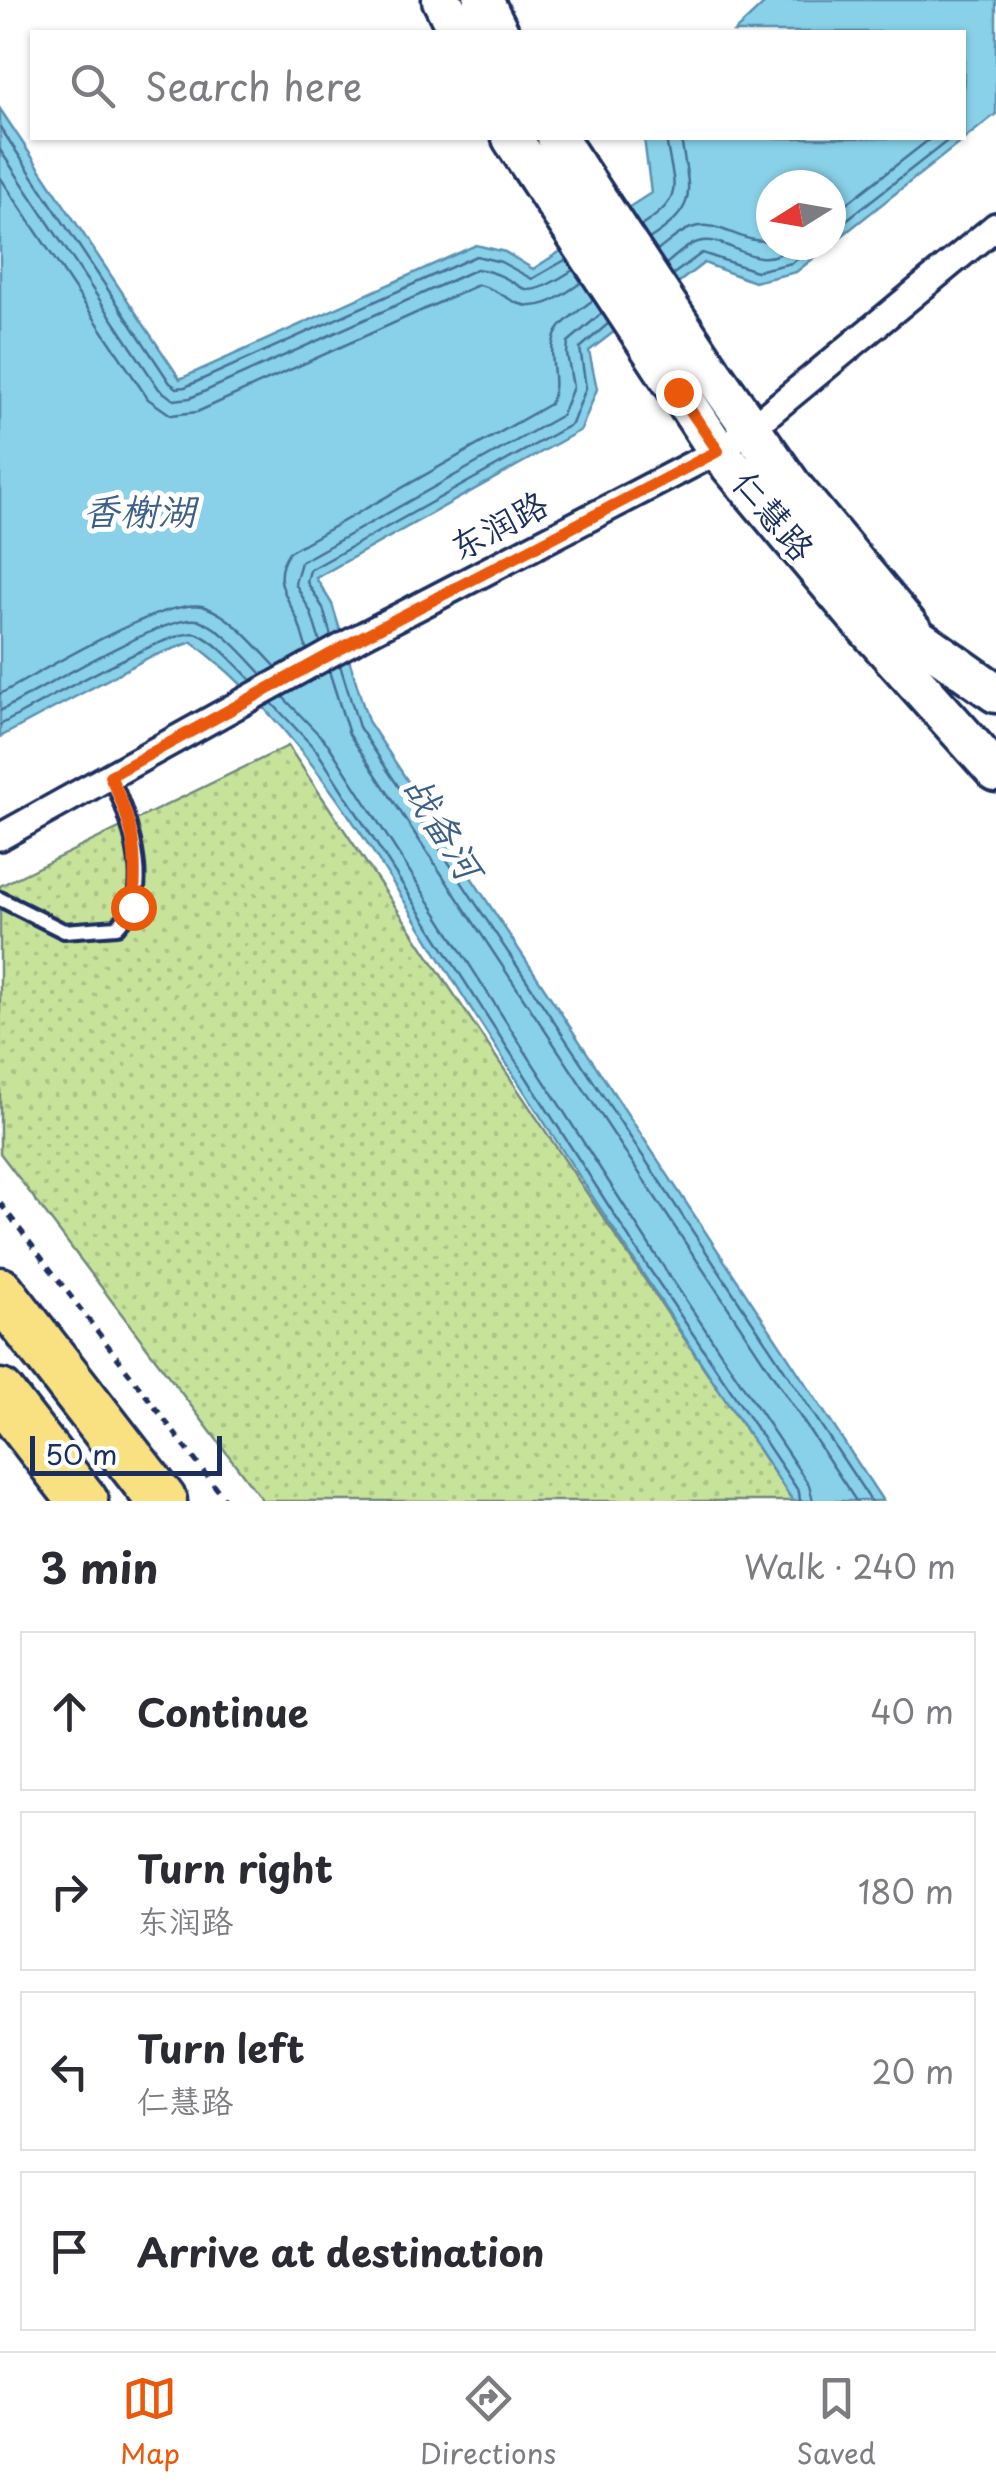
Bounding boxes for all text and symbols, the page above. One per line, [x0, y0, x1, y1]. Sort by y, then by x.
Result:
search box [30, 30, 966, 140]
text: Search here [145, 57, 362, 114]
icon: search [65, 58, 120, 113]
north arrow [756, 170, 846, 260]
route end [656, 370, 702, 416]
street label: 仁慧路 [721, 457, 829, 572]
street label: 东润路 [439, 476, 557, 572]
water label: 香榭湖 [82, 481, 200, 538]
water label: 战备河 [390, 763, 502, 895]
route start [111, 885, 157, 931]
scale bar [30, 1431, 222, 1476]
text: 50 m [45, 1432, 118, 1475]
text: 3 min [40, 1535, 158, 1598]
text: Walk · 240 m [744, 1542, 956, 1590]
text: Continue [137, 1683, 308, 1740]
icon: ahead [42, 1684, 97, 1739]
text: 40 m [870, 1687, 954, 1735]
text: Turn right [137, 1839, 333, 1896]
icon: right [42, 1864, 97, 1919]
text: 180 m [858, 1867, 954, 1915]
text: 东润路 [137, 1896, 233, 1944]
text: Turn left [137, 2019, 305, 2076]
icon: left [42, 2044, 97, 2099]
text: 20 m [872, 2047, 954, 2095]
text: 仁慧路 [137, 2076, 233, 2124]
text: Arrive at destination [137, 2223, 545, 2280]
icon: arrive [42, 2224, 97, 2279]
tab: Map [120, 2371, 180, 2474]
tab: Directions [420, 2371, 556, 2474]
tab: Saved [796, 2371, 876, 2474]

